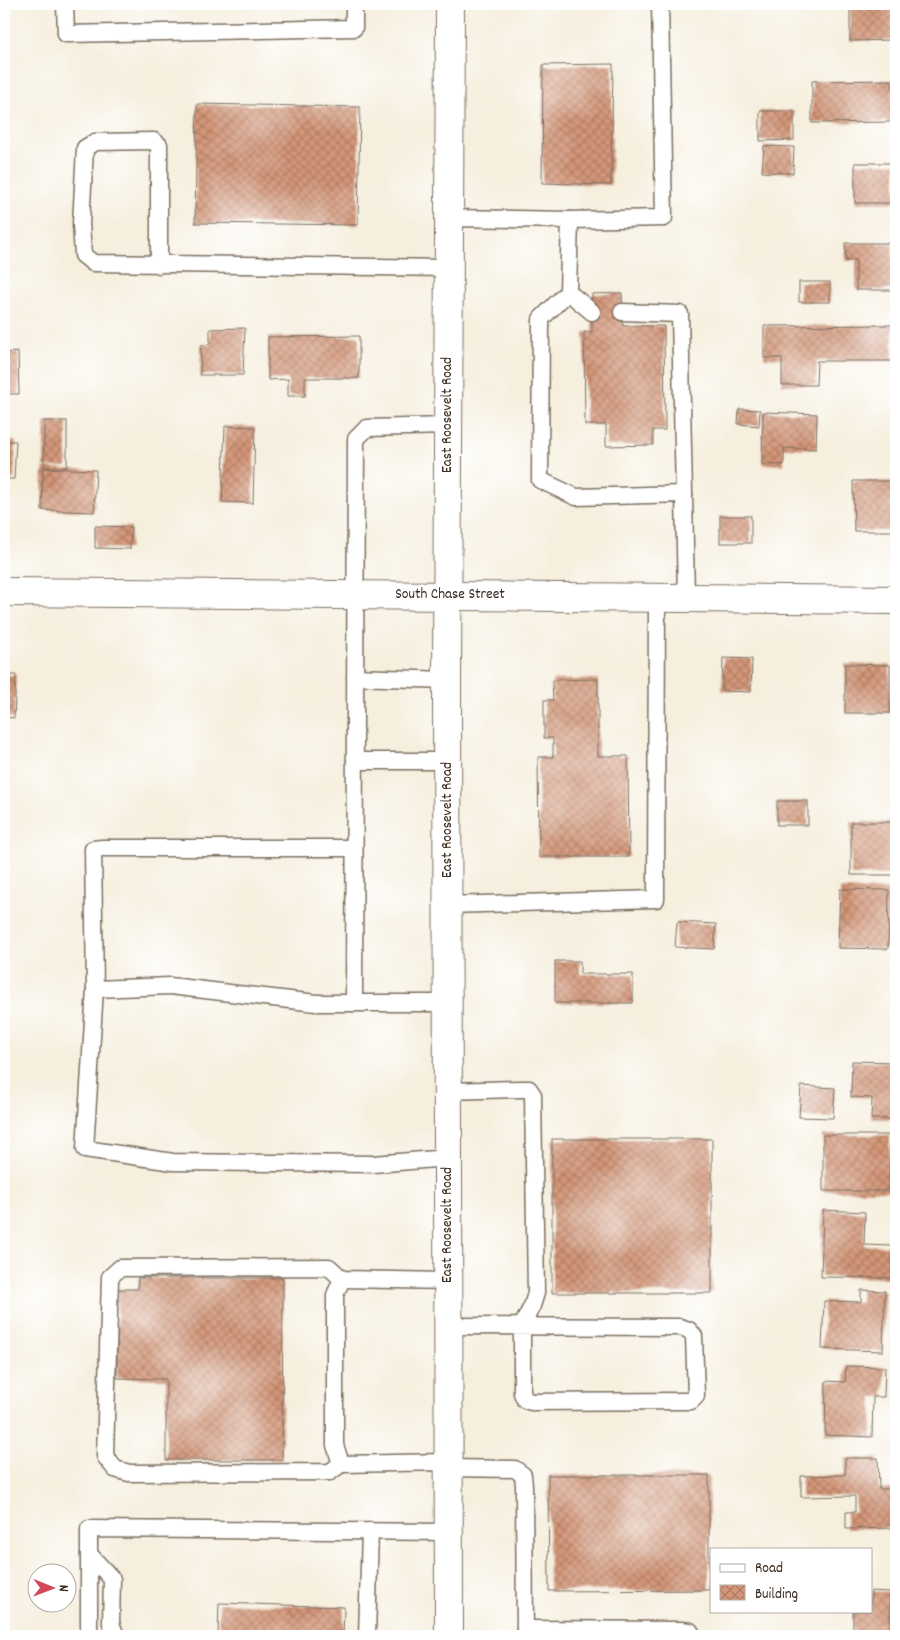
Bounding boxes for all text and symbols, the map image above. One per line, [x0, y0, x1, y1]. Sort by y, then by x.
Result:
street label: East Roosevelt Road [437, 357, 459, 473]
street label: South Chase Street [395, 584, 505, 606]
street label: East Roosevelt Road [437, 762, 459, 878]
street label: East Roosevelt Road [437, 1167, 459, 1283]
legend [710, 1548, 872, 1612]
text: Road [755, 1558, 783, 1580]
north arrow [28, 1562, 78, 1612]
text: Building [755, 1584, 798, 1606]
text: N [53, 1585, 73, 1592]

